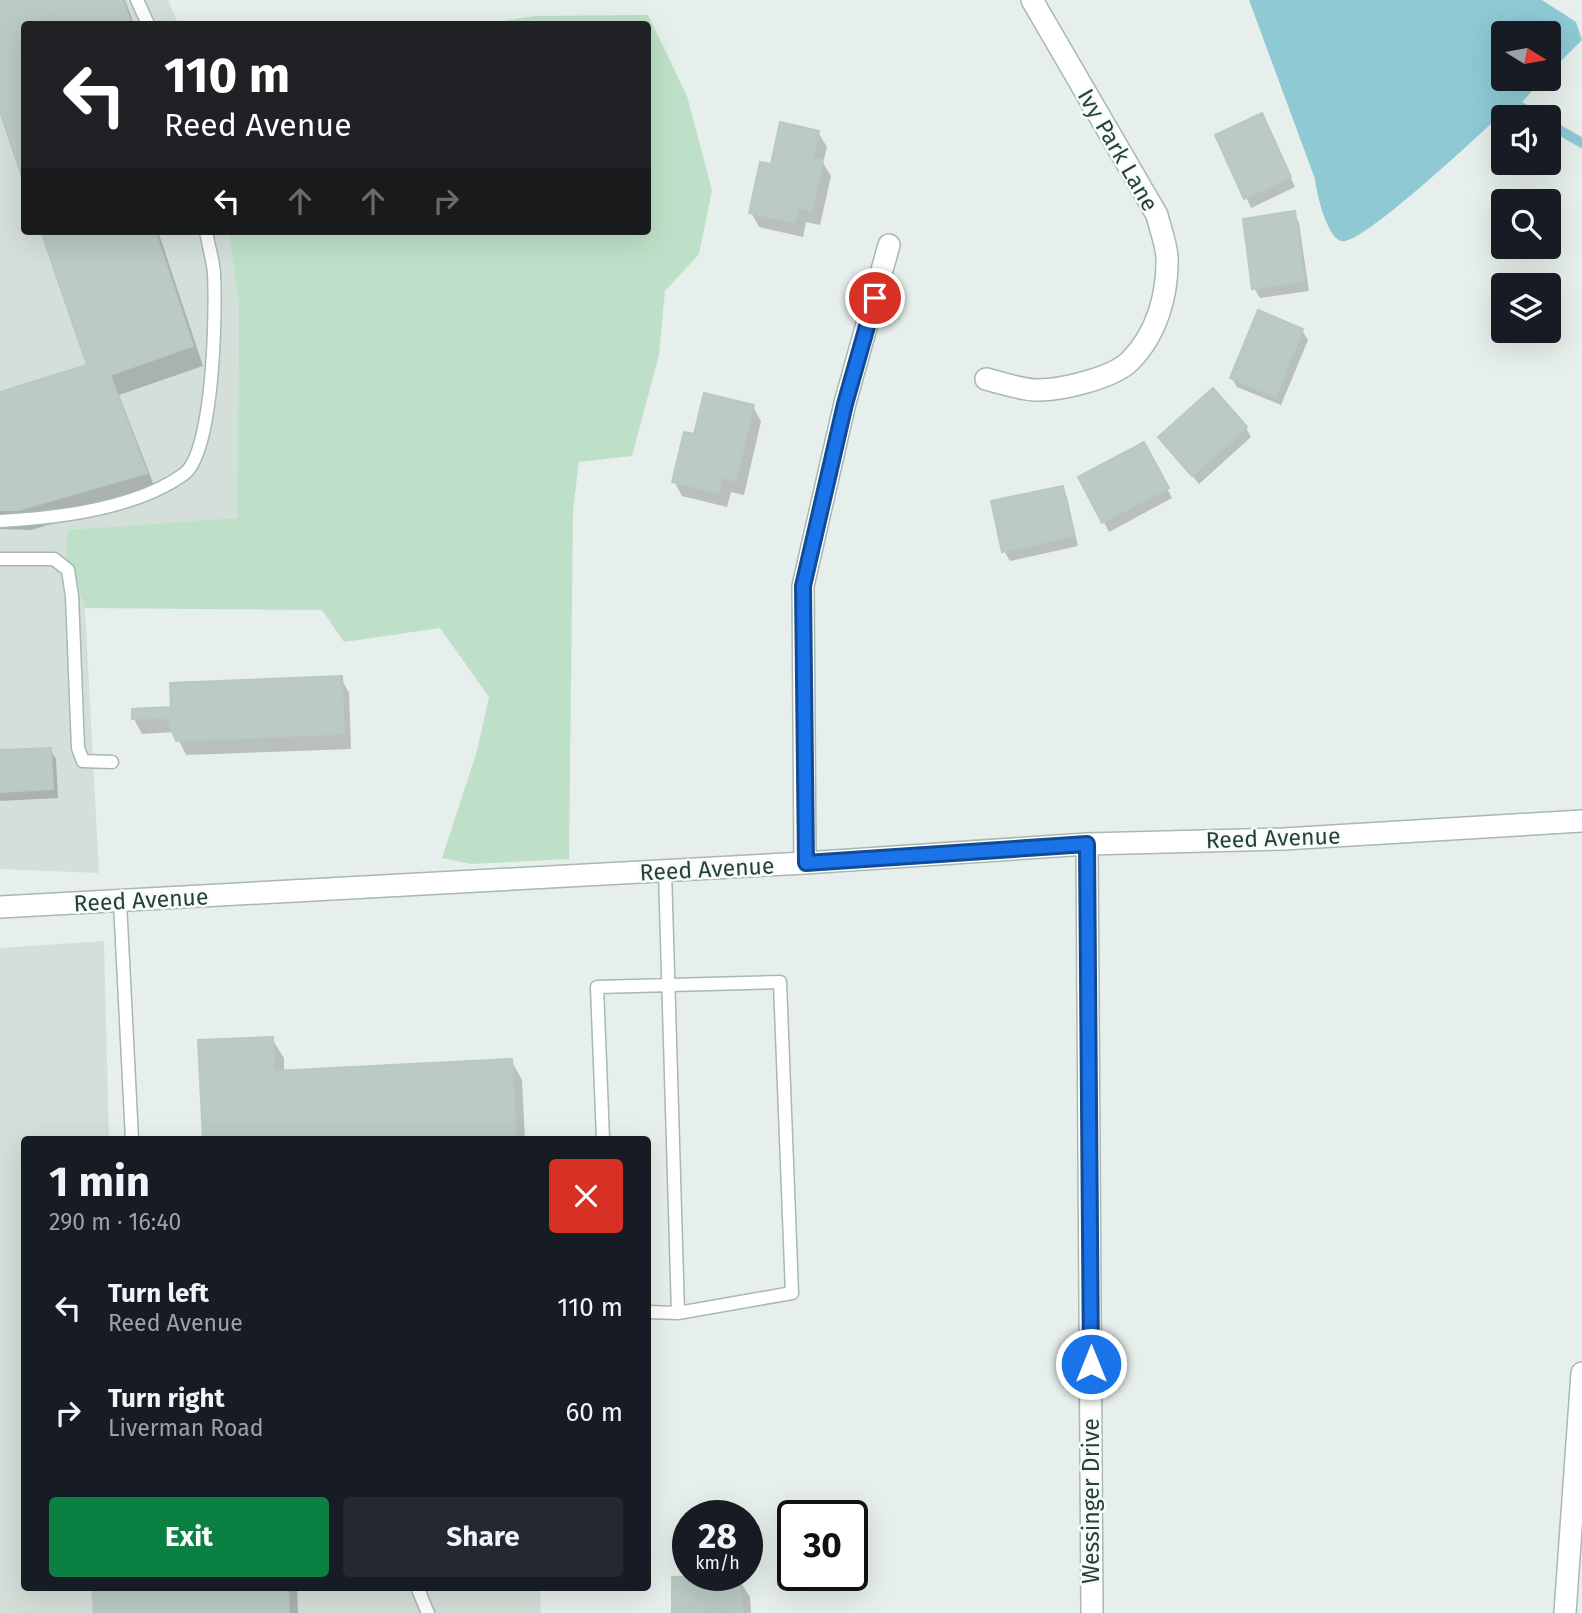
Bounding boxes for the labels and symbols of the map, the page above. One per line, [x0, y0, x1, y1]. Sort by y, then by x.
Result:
north arrow [1491, 21, 1561, 91]
street label: Ivy Park Lane [1072, 84, 1164, 216]
pin [845, 268, 905, 328]
street label: Reed Avenue [1205, 822, 1341, 854]
street label: Reed Avenue [639, 851, 775, 887]
street label: Reed Avenue [73, 882, 209, 918]
position arrow [1054, 1327, 1128, 1401]
street label: Wessinger Drive [1077, 1418, 1105, 1584]
speed limit sign: 30 [777, 1500, 868, 1591]

